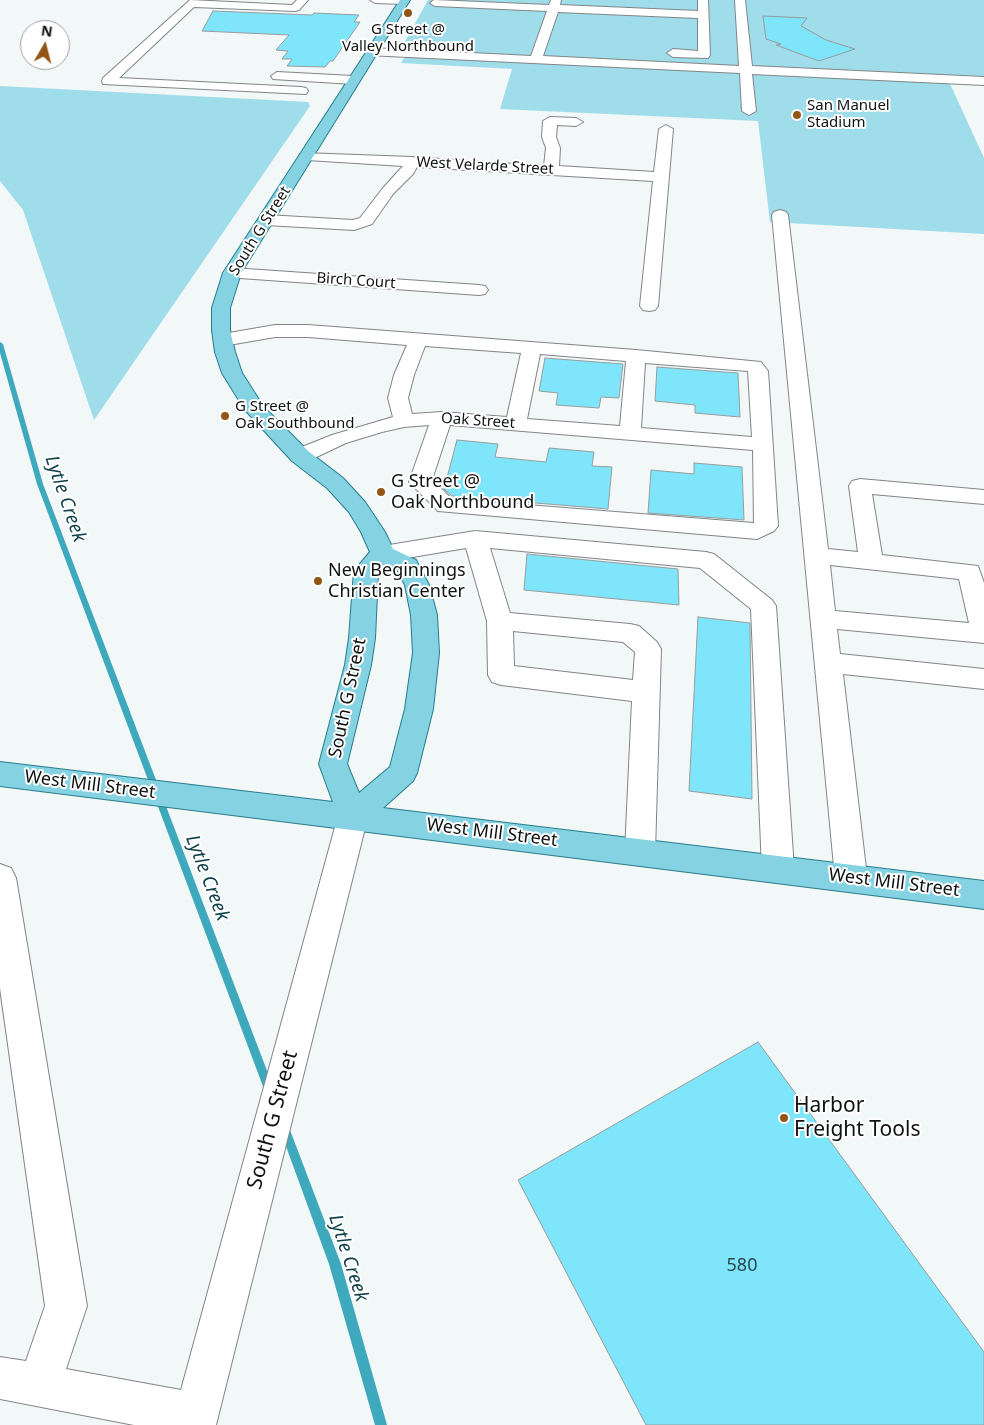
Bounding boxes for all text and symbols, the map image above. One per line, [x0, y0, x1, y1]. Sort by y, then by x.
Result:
marker: G Street @ Valley Northbound [402, 7, 414, 19]
north arrow [20, 20, 70, 70]
text: N [40, 20, 54, 41]
place label: G Street @ Valley Northbound [342, 21, 474, 56]
place label: San Manuel Stadium [807, 97, 890, 132]
marker: San Manuel Stadium [791, 109, 803, 121]
street label: West Velarde Street [416, 153, 554, 179]
street label: South G Street [225, 183, 295, 279]
street label: Birch Court [316, 269, 396, 293]
place label: G Street @ Oak Southbound [235, 398, 354, 433]
street label: Oak Street [441, 409, 515, 433]
marker: G Street @ Oak Southbound [219, 410, 231, 422]
water label: Lytle Creek [40, 453, 90, 545]
place label: G Street @ Oak Northbound [391, 471, 534, 514]
marker: G Street @ Oak Northbound [375, 486, 387, 498]
place label: New Beginnings Christian Center [328, 560, 466, 602]
marker: New Beginnings Christian Center [312, 575, 324, 587]
street label: South G Street [325, 636, 371, 760]
street label: West Mill Street [23, 766, 157, 804]
street label: West Mill Street [425, 814, 559, 852]
water label: Lytle Creek [180, 832, 234, 924]
street label: West Mill Street [827, 864, 961, 902]
street label: South G Street [242, 1048, 304, 1192]
place label: Harbor Freight Tools [794, 1093, 920, 1143]
marker: Harbor Freight Tools [778, 1112, 790, 1124]
water label: Lytle Creek [323, 1212, 373, 1304]
house number: 580 [727, 1255, 757, 1277]

